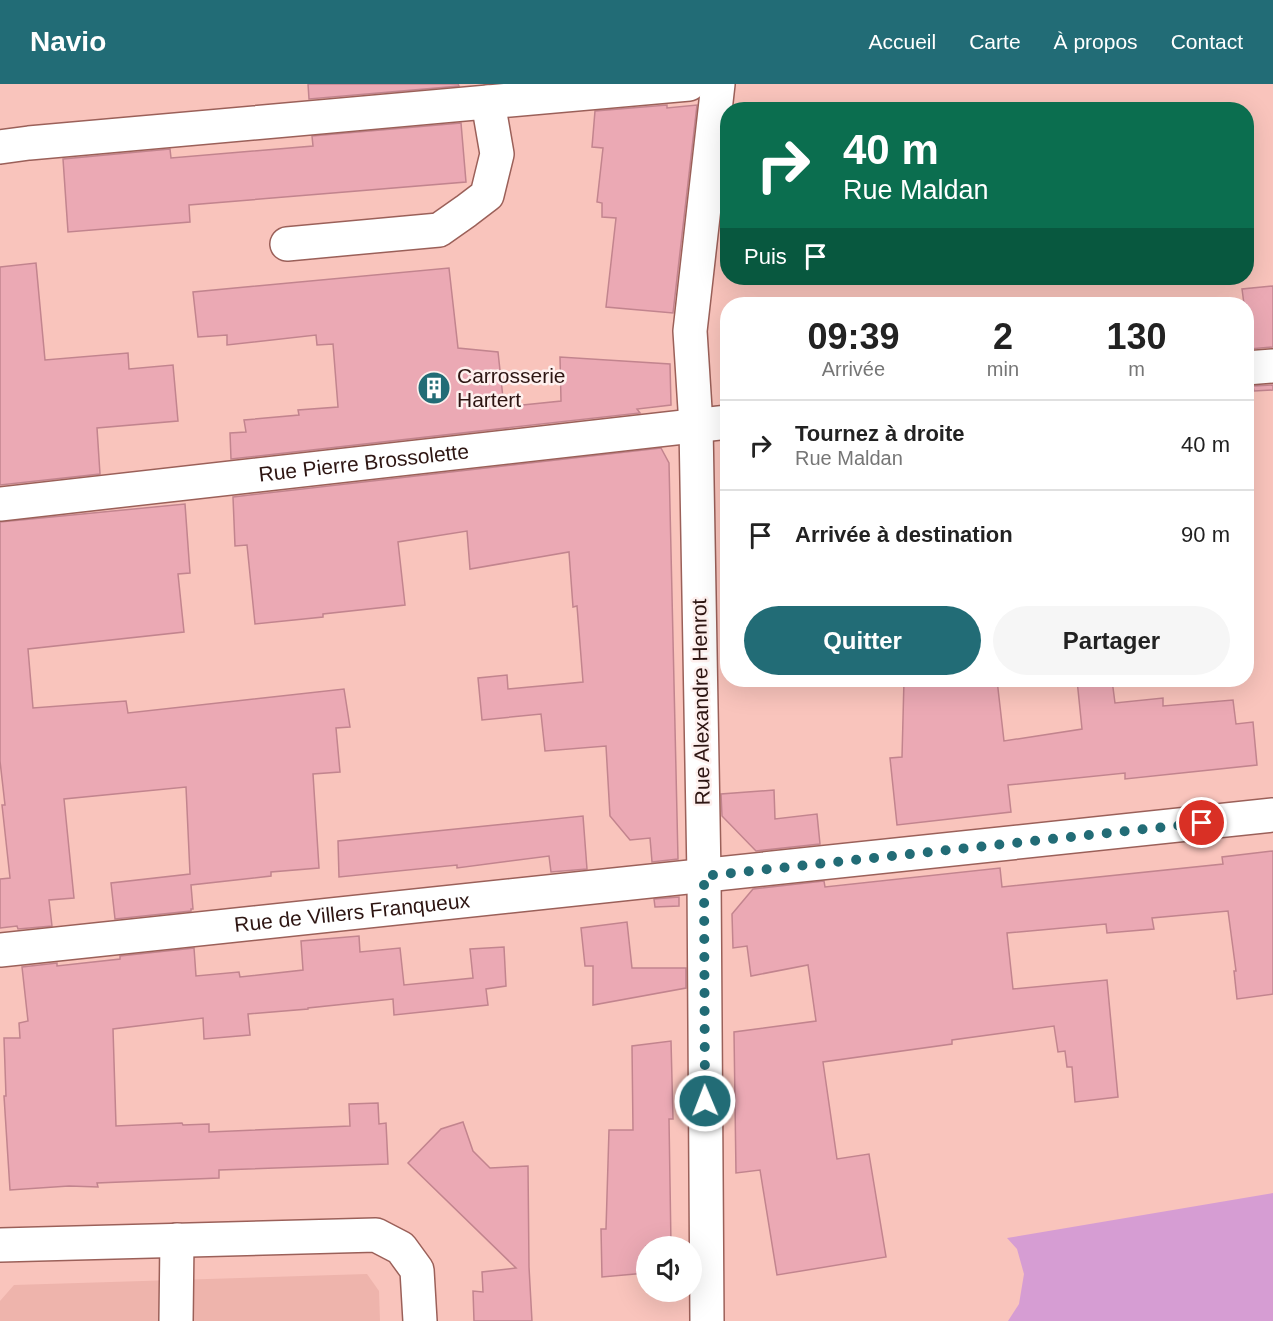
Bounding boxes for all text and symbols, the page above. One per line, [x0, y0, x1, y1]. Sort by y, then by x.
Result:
text: Navio [30, 26, 106, 57]
text: Accueil [869, 30, 936, 53]
text: Carte [969, 30, 1021, 53]
text: À propos [1054, 30, 1138, 53]
text: Contact [1171, 30, 1243, 53]
icon: right [744, 126, 822, 204]
text: 40 m [843, 126, 939, 173]
text: Rue Maldan [843, 175, 989, 205]
icon: arrive [799, 240, 832, 273]
text: Puis [744, 244, 787, 269]
text: 09:39 [807, 316, 899, 357]
text: 2 [993, 316, 1013, 357]
text: 130 [1106, 316, 1167, 357]
text: Arrivée [822, 358, 885, 380]
text: min [987, 358, 1019, 380]
text: m [1128, 358, 1145, 380]
place label: Carrosserie Hartert [457, 364, 566, 411]
building icon: Carrosserie Hartert [416, 370, 452, 406]
text: Tournez à droite [795, 421, 965, 446]
icon: right [744, 429, 777, 462]
text: 40 m [1181, 432, 1230, 457]
street label: Rue Pierre Brossolette [257, 439, 470, 486]
text: Rue Maldan [795, 447, 903, 469]
icon: arrive [744, 519, 777, 552]
text: Arrivée à destination [795, 522, 1013, 547]
text: 90 m [1181, 522, 1230, 547]
street label: Rue Alexandre Henrot [687, 598, 714, 806]
button: Quitter [744, 606, 981, 675]
button: Partager [993, 606, 1230, 675]
pin [1176, 797, 1227, 848]
icon: arrive [1185, 806, 1218, 839]
street label: Rue de Villers Franqueux [233, 888, 471, 936]
position arrow [673, 1069, 737, 1133]
map controls [636, 1236, 702, 1302]
button: sound [636, 1236, 702, 1302]

